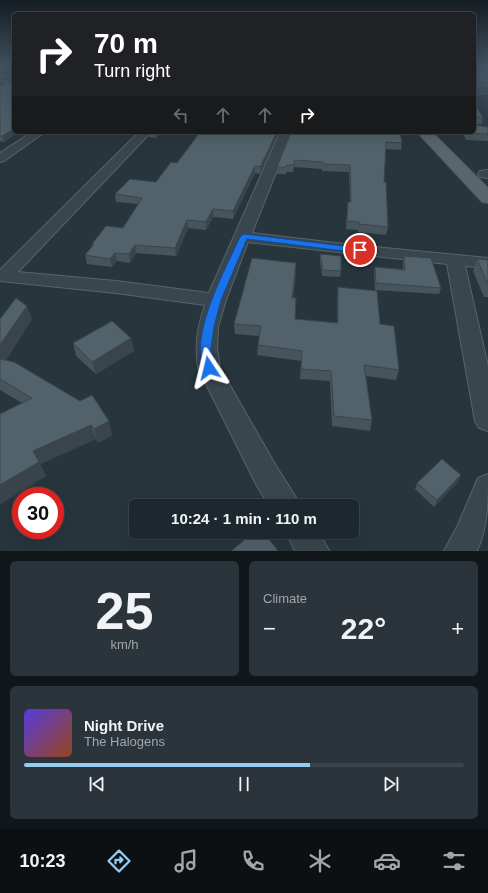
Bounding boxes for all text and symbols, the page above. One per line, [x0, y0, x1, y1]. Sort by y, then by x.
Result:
icon: right [28, 28, 80, 80]
text: 70 m [94, 28, 158, 59]
text: Turn right [94, 61, 170, 81]
icon: left [170, 104, 192, 126]
icon: ahead [212, 104, 234, 126]
icon: ahead [254, 104, 276, 126]
icon: right [296, 104, 318, 126]
pin [343, 233, 377, 267]
icon: arrive [349, 239, 371, 261]
position arrow [188, 347, 230, 389]
speed limit sign: 30 [12, 487, 64, 539]
text: 10:24 · 1 min · 110 m [171, 510, 317, 527]
text: 25 [96, 582, 153, 640]
text: Climate [263, 591, 307, 606]
text: 22° [341, 612, 386, 645]
text: − [263, 616, 276, 641]
text: + [451, 616, 464, 641]
text: km/h [110, 637, 139, 652]
text: Night Drive [84, 717, 164, 734]
text: The Halogens [84, 734, 165, 749]
icon: previous [86, 773, 108, 795]
icon: pause [233, 773, 255, 795]
icon: next [380, 773, 402, 795]
icon: directions [105, 847, 133, 875]
icon: music [172, 847, 200, 875]
icon: phone [239, 847, 267, 875]
icon: climate [306, 847, 334, 875]
icon: car [373, 847, 401, 875]
icon: filters [440, 847, 468, 875]
text: 10:23 [20, 851, 66, 871]

